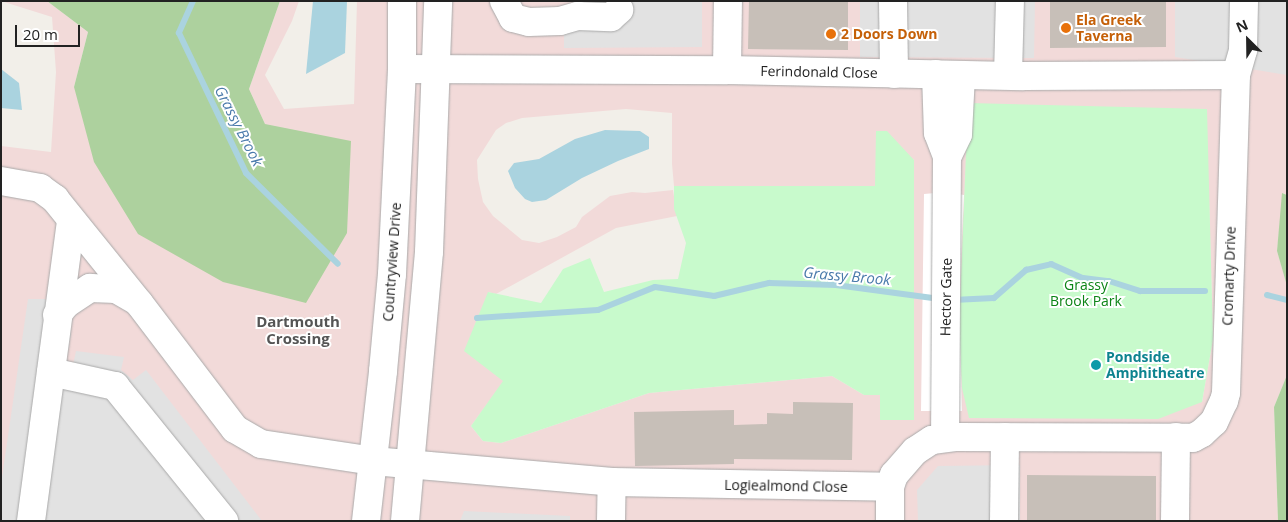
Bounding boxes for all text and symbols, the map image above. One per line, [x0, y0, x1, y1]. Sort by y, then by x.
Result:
place label: Ela Greek Taverna [1076, 12, 1142, 44]
scale bar [18, 15, 82, 47]
north arrow [1223, 15, 1273, 65]
text: N [1233, 15, 1251, 37]
marker: Ela Greek Taverna [1060, 22, 1072, 34]
text: 20 m [23, 24, 58, 44]
place label: 2 Doors Down [841, 26, 938, 42]
marker: 2 Doors Down [825, 28, 837, 40]
street label: Ferindonald Close [760, 63, 878, 81]
water label: Grassy Brook [211, 83, 267, 169]
street label: Countryview Drive [379, 202, 405, 322]
street label: Cromarty Drive [1219, 226, 1239, 326]
street label: Hector Gate [937, 258, 955, 336]
water label: Grassy Brook [803, 263, 891, 289]
park label: Grassy Brook Park [1050, 277, 1122, 310]
district label: Dartmouth Crossing [256, 312, 340, 347]
place label: Pondside Amphitheatre [1106, 349, 1204, 382]
marker: Pondside Amphitheatre [1090, 359, 1102, 371]
street label: Logiealmond Close [724, 477, 848, 495]

